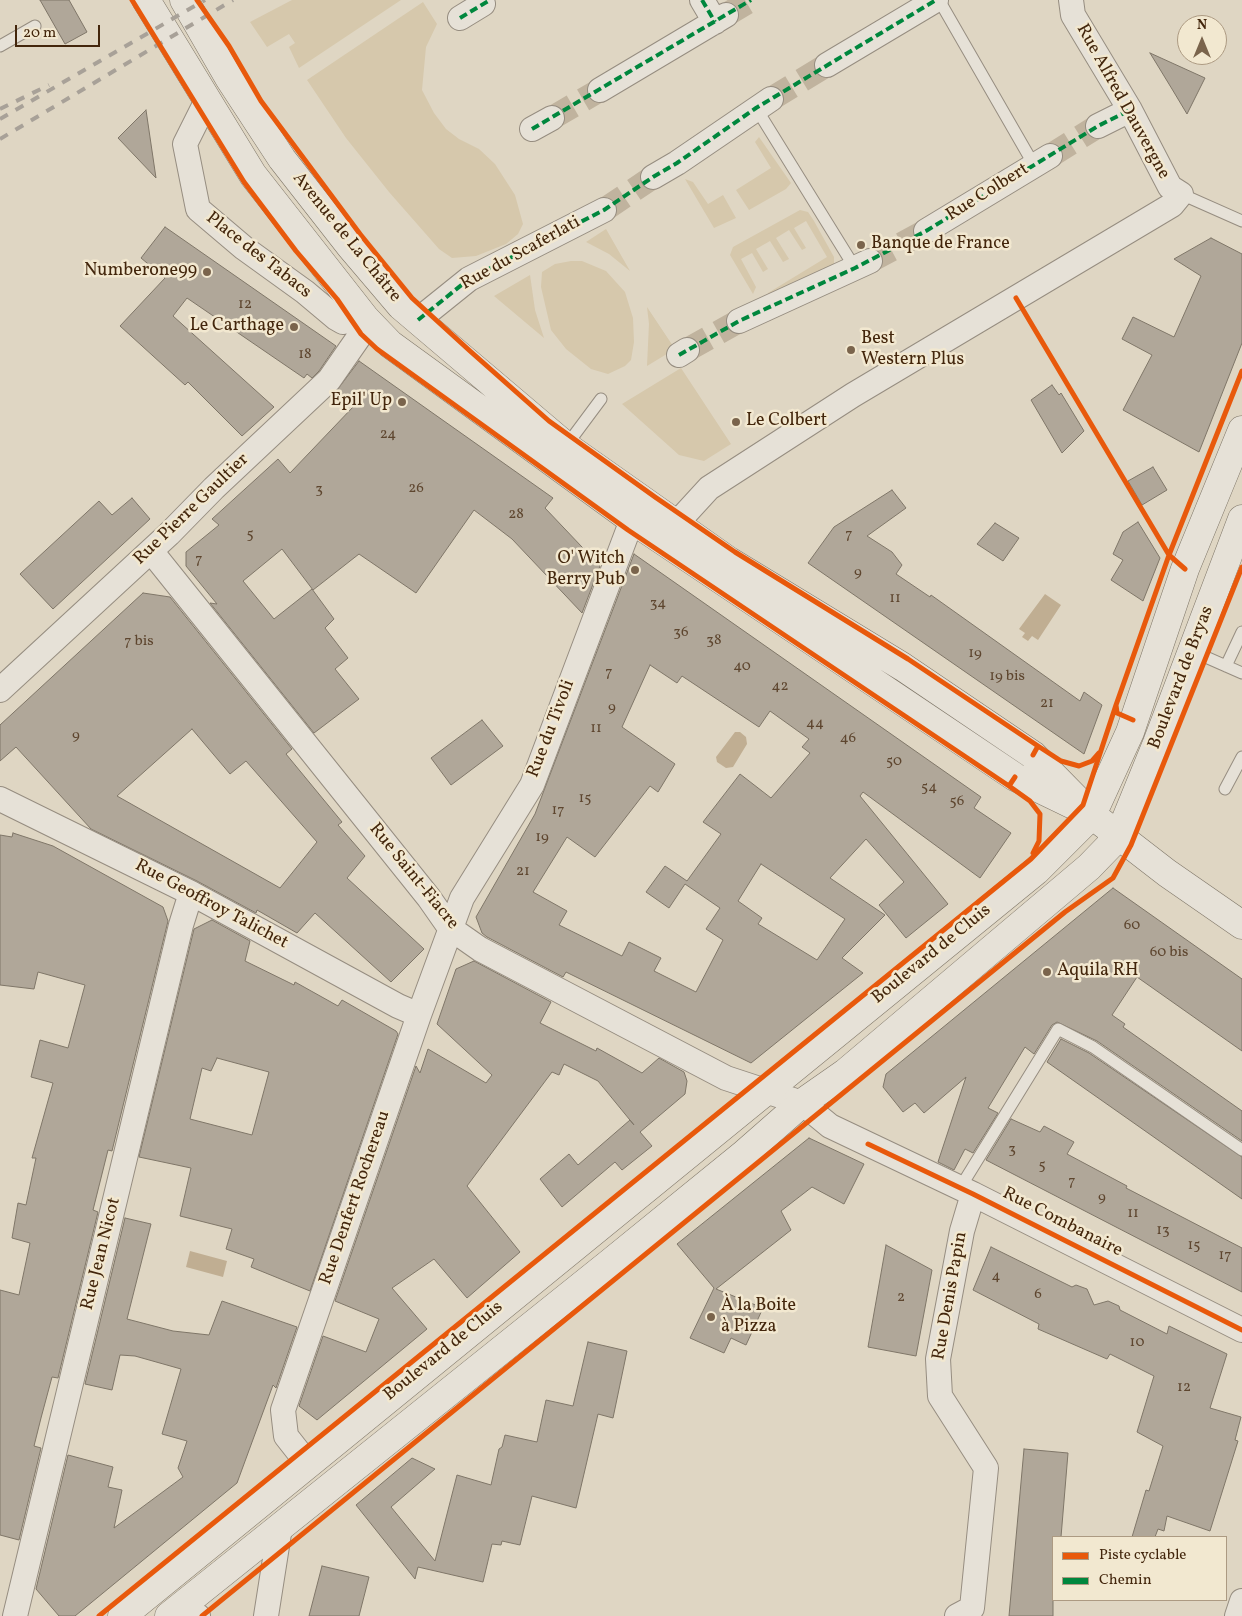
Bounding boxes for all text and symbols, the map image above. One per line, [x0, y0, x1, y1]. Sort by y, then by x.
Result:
scale bar [18, 15, 102, 47]
north arrow [1177, 15, 1227, 65]
text: N [1197, 16, 1207, 35]
street label: Rue Alfred Dauvergne [1070, 21, 1174, 183]
text: 20 m [23, 23, 56, 44]
street label: Rue Colbert [943, 159, 1033, 227]
street label: Avenue de La Châtre [287, 169, 405, 307]
street label: Place des Tabacs [201, 208, 315, 304]
street label: Rue du Scaferlati [457, 212, 585, 296]
place label: Banque de France [871, 234, 1010, 256]
marker: Banque de France [855, 239, 867, 251]
place label: Numberone99 [84, 261, 197, 283]
marker: Numberone99 [201, 266, 213, 278]
house number: 12 [238, 296, 252, 314]
place label: Le Carthage [190, 316, 284, 338]
marker: Le Carthage [288, 321, 300, 333]
place label: Best Western Plus [861, 329, 964, 372]
marker: Best Western Plus [845, 344, 857, 356]
house number: 18 [298, 346, 312, 364]
place label: Epil' Up [330, 391, 392, 413]
marker: Epil' Up [396, 396, 408, 408]
place label: Le Colbert [746, 411, 827, 433]
marker: Le Colbert [730, 416, 742, 428]
house number: 24 [380, 426, 396, 444]
street label: Rue Pierre Gaultier [130, 450, 254, 570]
house number: 26 [408, 480, 424, 498]
house number: 3 [315, 481, 323, 499]
house number: 28 [508, 506, 524, 524]
house number: 5 [246, 526, 254, 544]
house number: 7 [845, 526, 853, 544]
place label: O' Witch Berry Pub [546, 549, 625, 592]
house number: 7 [195, 551, 203, 569]
marker: O' Witch Berry Pub [629, 564, 641, 576]
house number: 9 [854, 564, 862, 582]
house number: 11 [889, 590, 901, 608]
house number: 34 [650, 595, 666, 613]
street label: Boulevard de Bryas [1145, 603, 1219, 753]
house number: 36 [673, 624, 689, 642]
house number: 38 [706, 632, 722, 650]
house number: 7 bis [124, 633, 154, 651]
house number: 19 [968, 645, 982, 663]
house number: 40 [733, 658, 751, 676]
house number: 7 [605, 664, 613, 682]
house number: 19 bis [989, 668, 1025, 686]
street label: Rue du Tivoli [523, 677, 581, 781]
house number: 42 [771, 678, 789, 696]
house number: 21 [1040, 695, 1054, 713]
house number: 9 [608, 699, 616, 717]
house number: 44 [806, 715, 824, 733]
house number: 11 [590, 720, 602, 738]
house number: 9 [72, 727, 80, 745]
house number: 46 [840, 730, 856, 748]
house number: 50 [886, 753, 902, 771]
house number: 54 [921, 779, 937, 797]
house number: 15 [578, 790, 592, 808]
house number: 56 [950, 793, 964, 811]
house number: 17 [551, 802, 565, 820]
street label: Rue Saint-Fiacre [363, 819, 463, 935]
house number: 19 [535, 829, 549, 847]
street label: Rue Geoffroy Talichet [131, 855, 291, 955]
house number: 21 [516, 863, 530, 881]
street label: Boulevard de Cluis [868, 900, 996, 1010]
house number: 60 [1124, 917, 1140, 935]
house number: 60 bis [1150, 944, 1188, 962]
place label: Aquila RH [1057, 961, 1139, 983]
marker: Aquila RH [1041, 966, 1053, 978]
street label: Rue Denfert Rochereau [316, 1108, 396, 1288]
house number: 3 [1008, 1141, 1016, 1159]
house number: 5 [1038, 1157, 1046, 1175]
house number: 7 [1068, 1173, 1076, 1191]
street label: Rue Combanaire [998, 1183, 1126, 1263]
house number: 9 [1098, 1189, 1106, 1207]
street label: Rue Jean Nicot [78, 1196, 126, 1312]
house number: 11 [1127, 1205, 1139, 1223]
house number: 13 [1156, 1222, 1170, 1240]
street label: Rue Denis Papin [929, 1230, 973, 1362]
house number: 15 [1187, 1237, 1201, 1255]
house number: 17 [1218, 1247, 1232, 1265]
house number: 4 [992, 1268, 1000, 1286]
house number: 6 [1034, 1286, 1042, 1304]
house number: 2 [897, 1289, 905, 1307]
place label: À la Boite à Pizza [721, 1296, 796, 1338]
street label: Boulevard de Cluis [380, 1297, 508, 1407]
marker: À la Boite à Pizza [705, 1311, 717, 1323]
house number: 10 [1130, 1334, 1144, 1352]
house number: 12 [1177, 1379, 1191, 1397]
legend [1052, 1536, 1227, 1601]
text: Piste cyclable [1099, 1545, 1186, 1566]
text: Chemin [1099, 1570, 1152, 1591]

